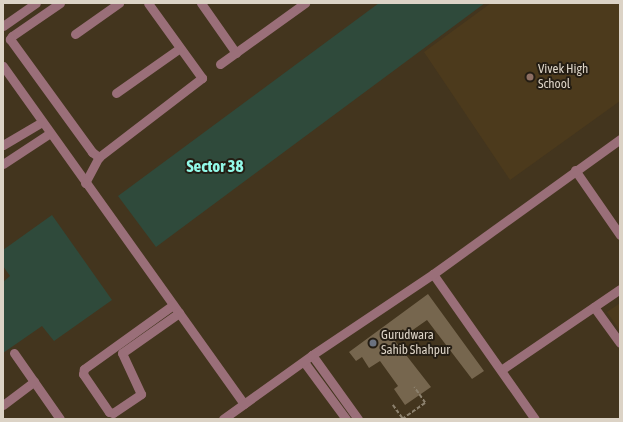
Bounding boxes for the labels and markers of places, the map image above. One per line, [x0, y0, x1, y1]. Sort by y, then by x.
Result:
place label: Vivek High School [538, 62, 588, 93]
marker: Vivek High School [525, 72, 535, 82]
place label: Gurudwara Sahib Shahpur [381, 328, 450, 359]
marker: Gurudwara Sahib Shahpur [368, 338, 378, 348]

